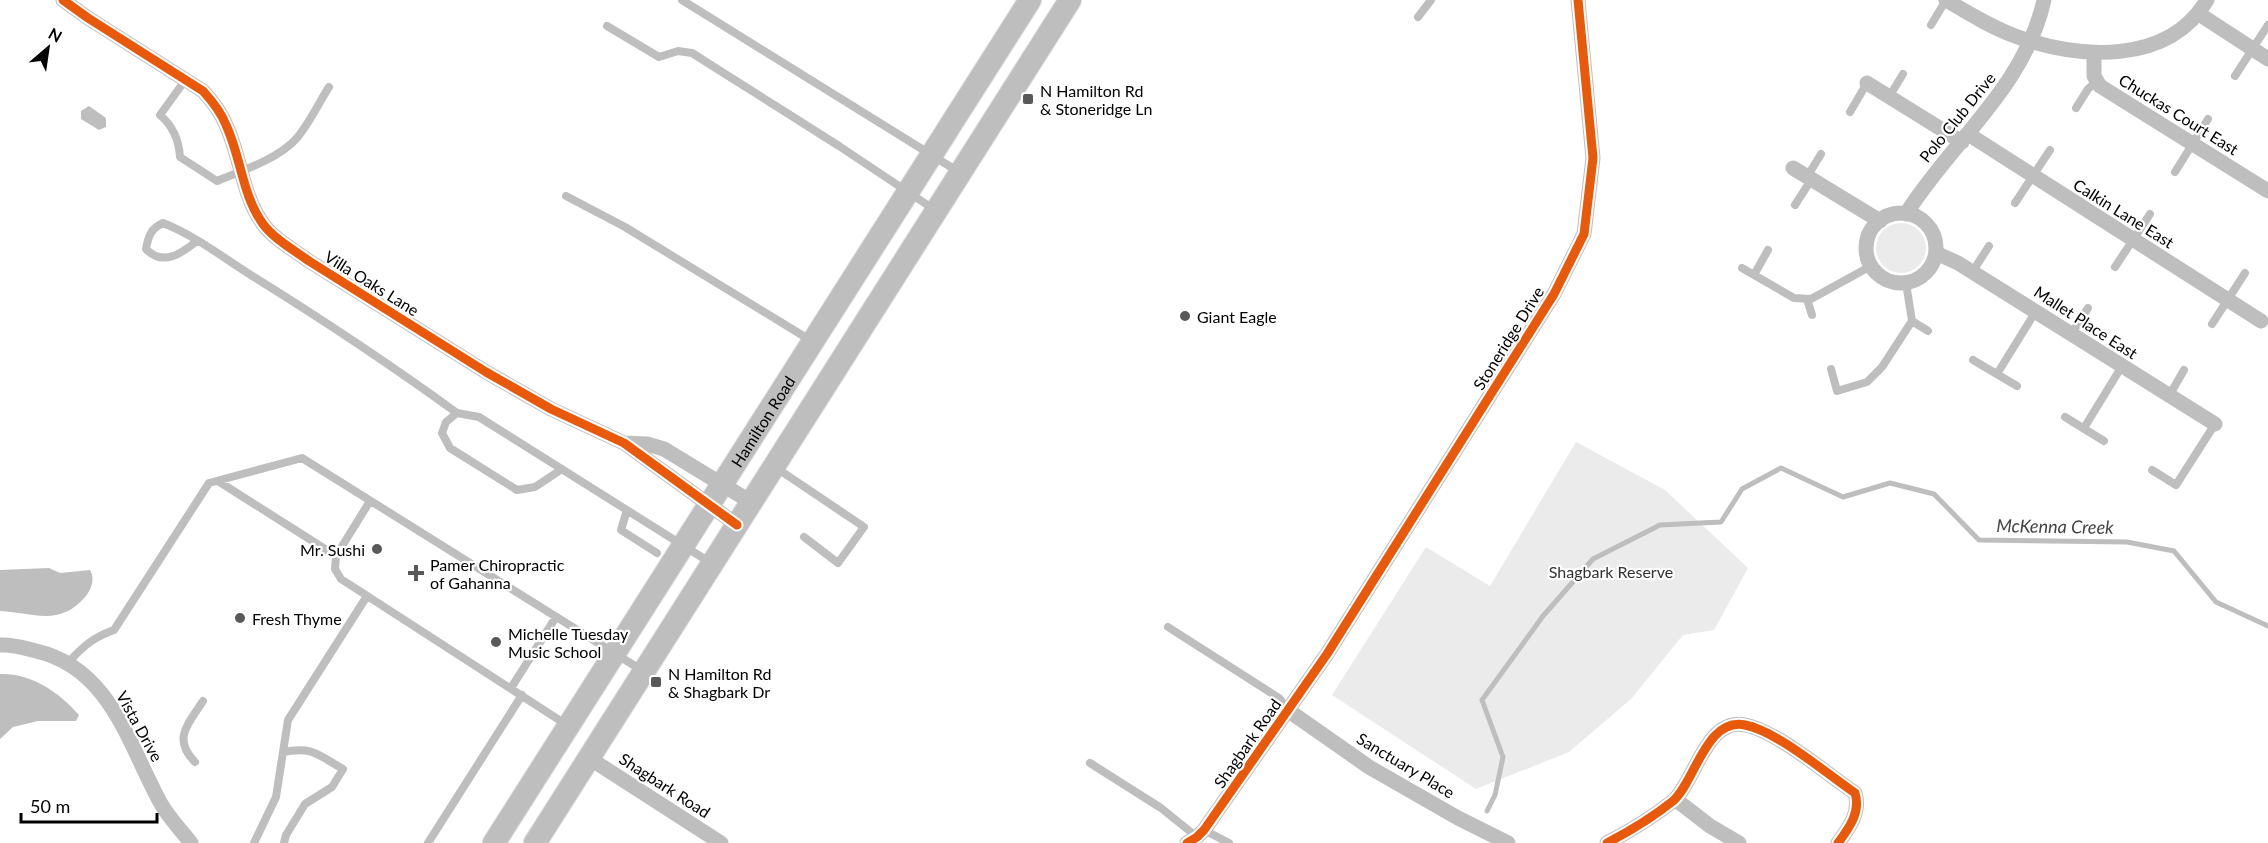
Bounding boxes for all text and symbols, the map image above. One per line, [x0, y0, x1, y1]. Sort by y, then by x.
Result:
north arrow [18, 18, 78, 78]
text: N [46, 23, 66, 46]
street label: Polo Club Drive [1915, 68, 1999, 166]
street label: Chuckas Court East [2116, 70, 2242, 159]
place label: N Hamilton Rd & Stoneridge Ln [1040, 81, 1152, 118]
marker: N Hamilton Rd & Stoneridge Ln [1021, 92, 1035, 106]
street label: Calkin Lane East [2070, 175, 2178, 252]
street label: Villa Oaks Lane [321, 246, 423, 320]
street label: Mallet Place East [2031, 282, 2141, 363]
street label: Stoneridge Drive [1469, 283, 1547, 393]
place label: Giant Eagle [1197, 307, 1277, 326]
marker: Giant Eagle [1178, 309, 1192, 323]
street label: Hamilton Road [726, 372, 798, 470]
water label: McKenna Creek [1996, 514, 2114, 538]
place label: Mr. Sushi [300, 540, 365, 559]
marker: Mr. Sushi [370, 542, 384, 556]
place label: Pamer Chiropractic of Gahanna [430, 555, 565, 592]
park label: Shagbark Reserve [1549, 562, 1673, 581]
marker: Pamer Chiropractic of Gahanna [407, 564, 425, 582]
place label: Fresh Thyme [252, 609, 342, 628]
marker: Fresh Thyme [233, 611, 247, 625]
place label: Michelle Tuesday Music School [508, 624, 629, 661]
marker: Michelle Tuesday Music School [489, 635, 503, 649]
place label: N Hamilton Rd & Shagbark Dr [668, 664, 771, 701]
marker: N Hamilton Rd & Shagbark Dr [649, 675, 663, 689]
street label: Vista Drive [113, 687, 167, 765]
street label: Shagbark Road [1209, 695, 1285, 791]
street label: Sanctuary Place [1354, 728, 1458, 802]
street label: Shagbark Road [616, 749, 714, 821]
scale bar [21, 786, 158, 824]
text: 50 m [30, 795, 70, 817]

